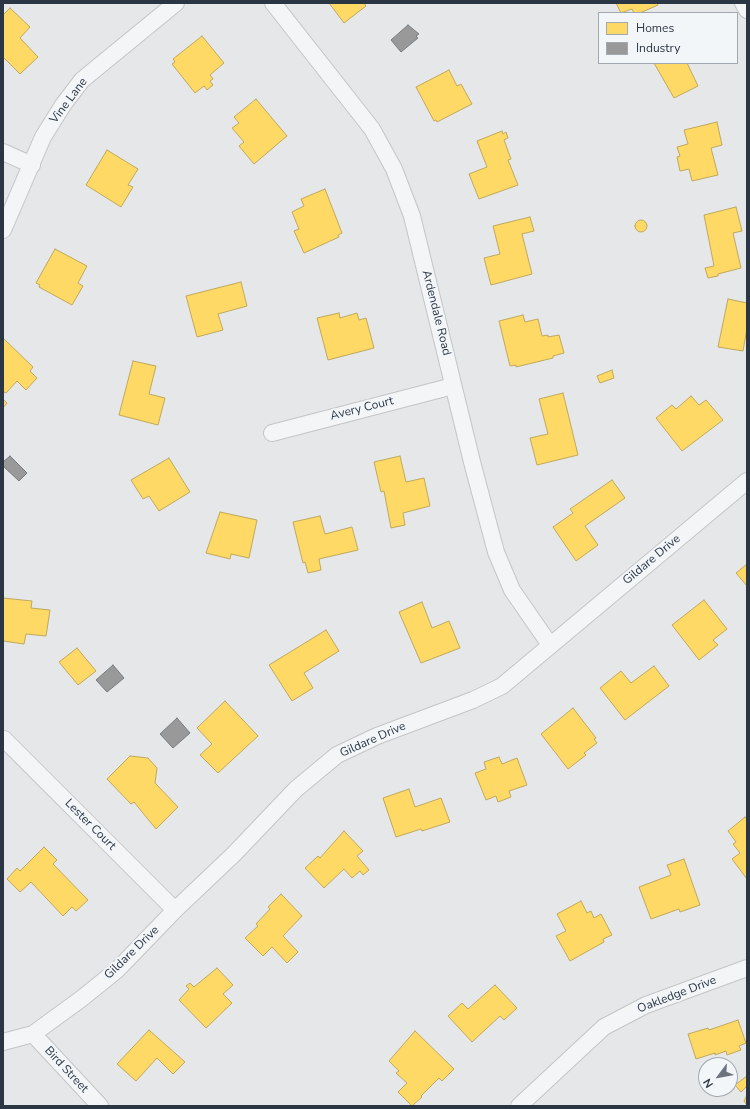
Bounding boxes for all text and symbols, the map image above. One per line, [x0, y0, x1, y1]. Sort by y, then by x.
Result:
legend [598, 12, 738, 64]
text: Homes [636, 20, 674, 36]
text: Industry [636, 40, 680, 56]
street label: Vine Lane [47, 75, 91, 127]
street label: Ardendale Road [418, 269, 454, 357]
street label: Avery Court [329, 394, 395, 424]
street label: Gildare Drive [620, 532, 684, 588]
street label: Gildare Drive [338, 719, 408, 761]
street label: Lester Court [61, 796, 119, 854]
street label: Gildare Drive [102, 923, 162, 983]
street label: Oakledge Drive [635, 973, 719, 1017]
street label: Bird Street [41, 1044, 91, 1096]
north arrow [698, 1057, 738, 1097]
text: N [700, 1076, 717, 1091]

